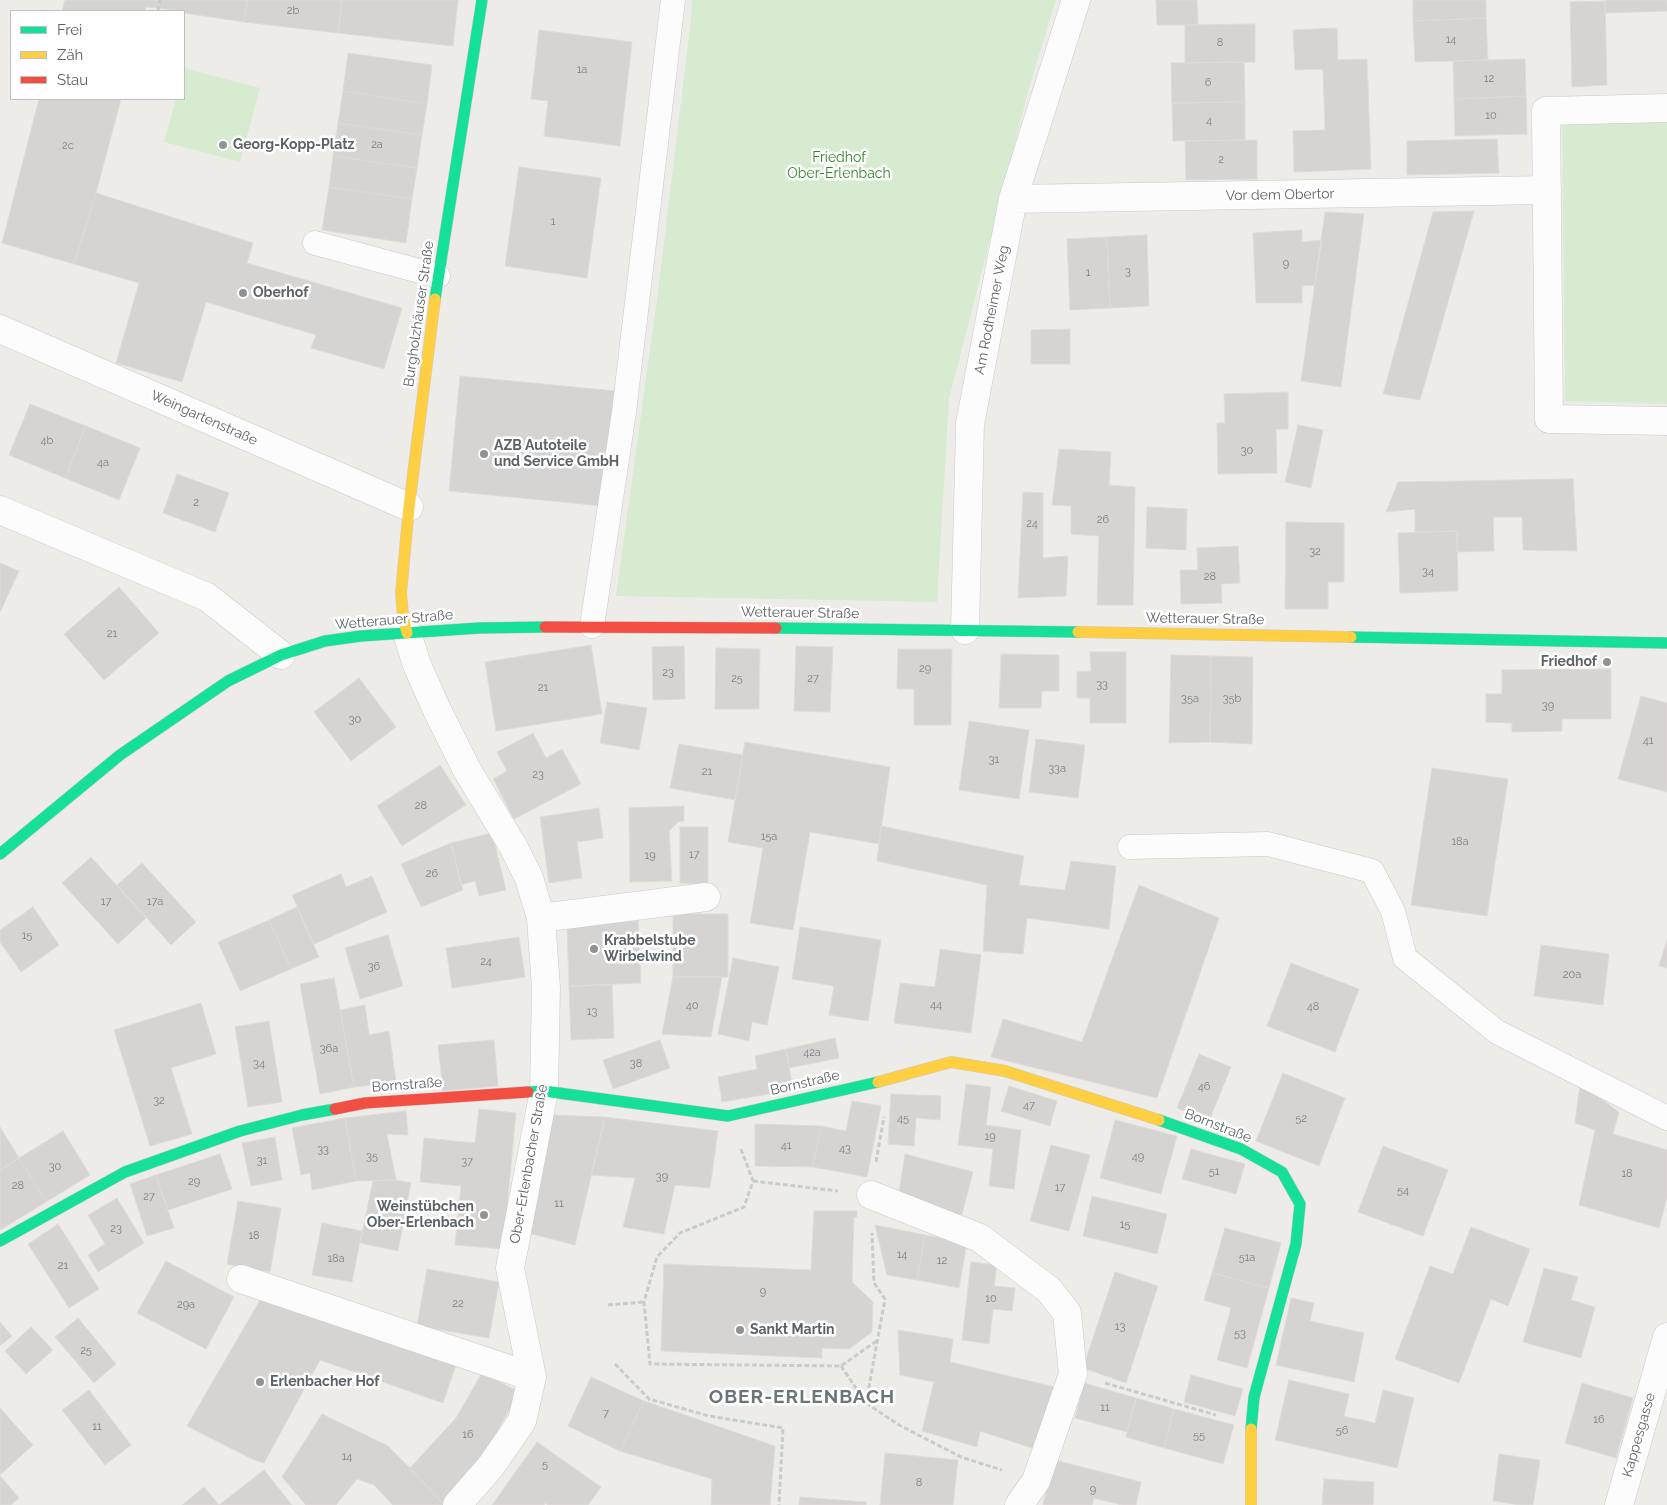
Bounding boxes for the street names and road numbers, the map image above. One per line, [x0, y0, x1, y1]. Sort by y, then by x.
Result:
street label: Vor dem Obertor [1225, 186, 1335, 204]
street label: Burgholzhäuser Straße [400, 240, 438, 388]
street label: Am Rodheimer Weg [971, 244, 1013, 376]
street label: Weingartenstraße [148, 387, 260, 449]
street label: Wetterauer Straße [741, 604, 859, 622]
street label: Wetterauer Straße [334, 606, 454, 634]
street label: Wetterauer Straße [1146, 610, 1264, 628]
street label: Bornstraße [769, 1067, 841, 1099]
street label: Bornstraße [371, 1074, 443, 1096]
street label: Ober-Erlenbacher Straße [507, 1083, 551, 1245]
street label: Bornstraße [1182, 1106, 1254, 1146]
street label: Kappesgasse [1619, 1391, 1659, 1479]

